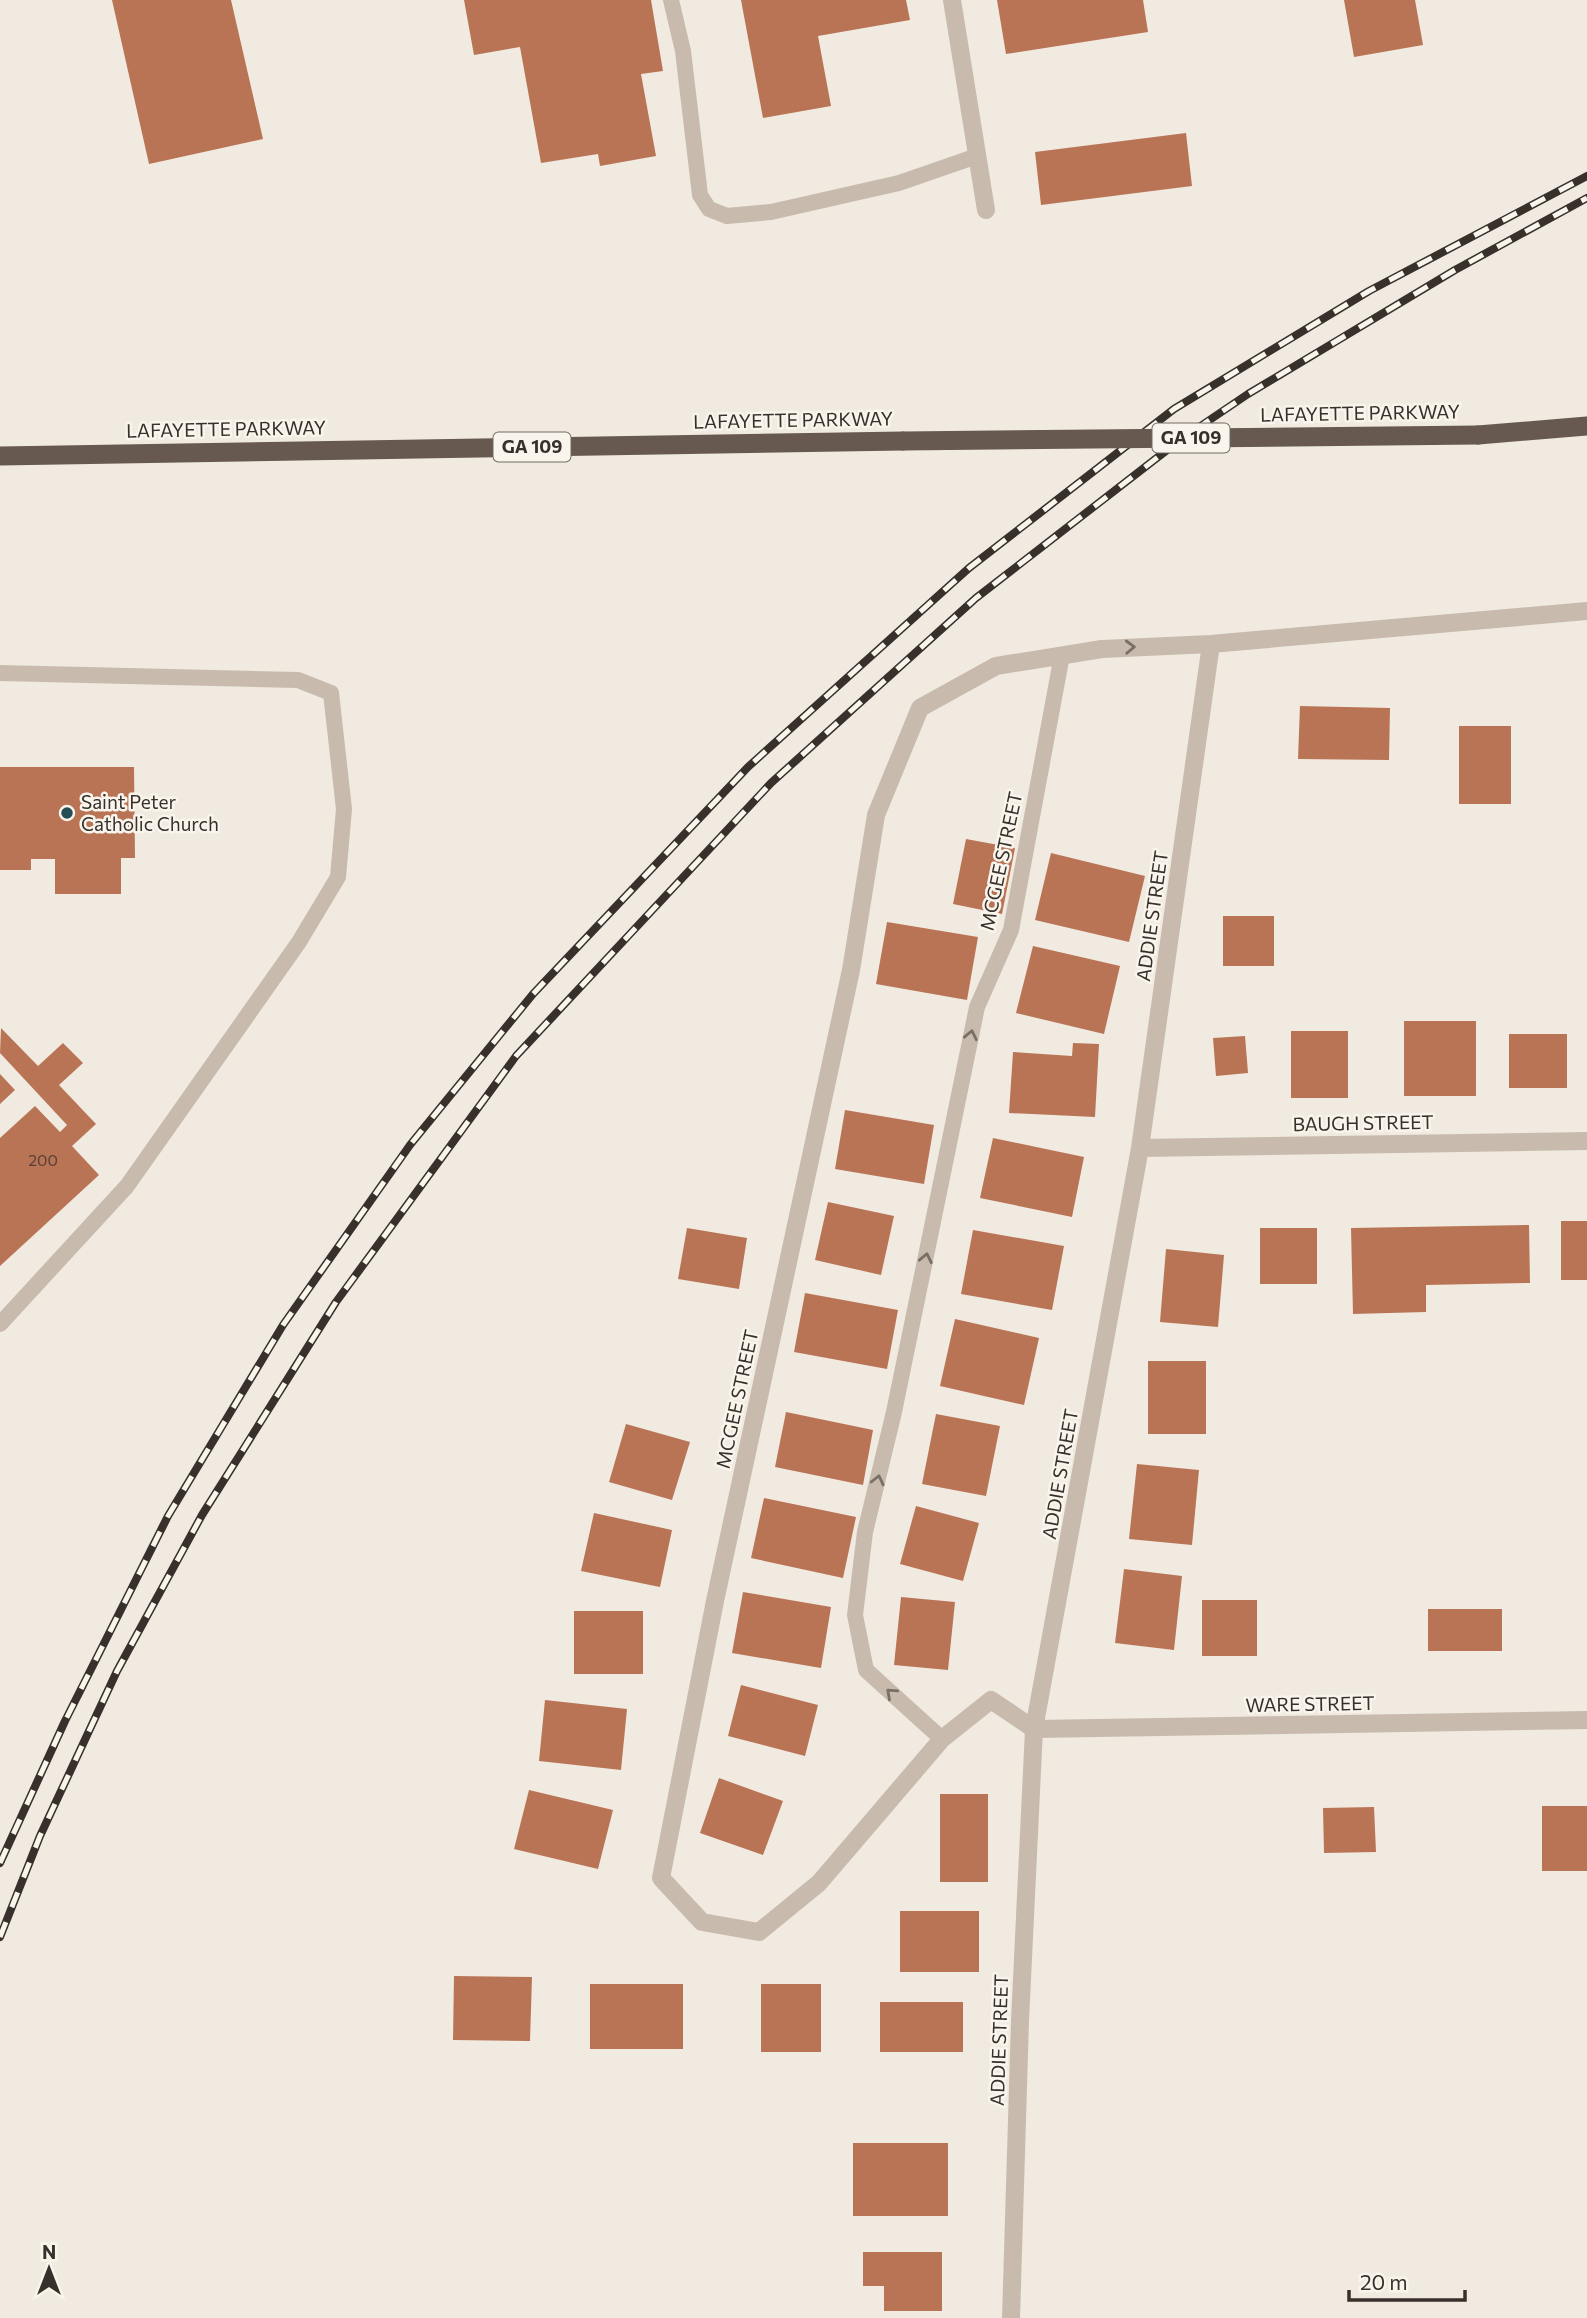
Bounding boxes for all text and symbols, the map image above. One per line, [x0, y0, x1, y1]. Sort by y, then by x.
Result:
street label: LAFAYETTE PARKWAY [1260, 399, 1460, 426]
street label: LAFAYETTE PARKWAY [693, 406, 893, 433]
street label: LAFAYETTE PARKWAY [126, 415, 326, 442]
road number: GA 109 [1152, 424, 1230, 452]
road number: GA 109 [494, 432, 570, 462]
one-way arrow [1125, 640, 1136, 655]
street label: MCGEE STREET [975, 789, 1026, 932]
place label: Saint Peter Catholic Church [81, 790, 219, 835]
marker: Saint Peter Catholic Church [59, 805, 75, 821]
street label: ADDIE STREET [1131, 849, 1172, 983]
one-way arrow [963, 1029, 978, 1041]
street label: BAUGH STREET [1292, 1110, 1434, 1135]
house number: 200 [28, 1150, 58, 1169]
one-way arrow [917, 1252, 932, 1264]
street label: MCGEE STREET [711, 1327, 762, 1470]
street label: ADDIE STREET [1037, 1407, 1082, 1541]
one-way arrow [870, 1474, 884, 1486]
one-way arrow [886, 1689, 899, 1701]
street label: WARE STREET [1245, 1691, 1375, 1716]
street label: ADDIE STREET [985, 1974, 1012, 2106]
north arrow [14, 2234, 84, 2304]
text: N [42, 2240, 56, 2263]
scale bar [1349, 2258, 1464, 2302]
text: 20 m [1360, 2269, 1408, 2294]

